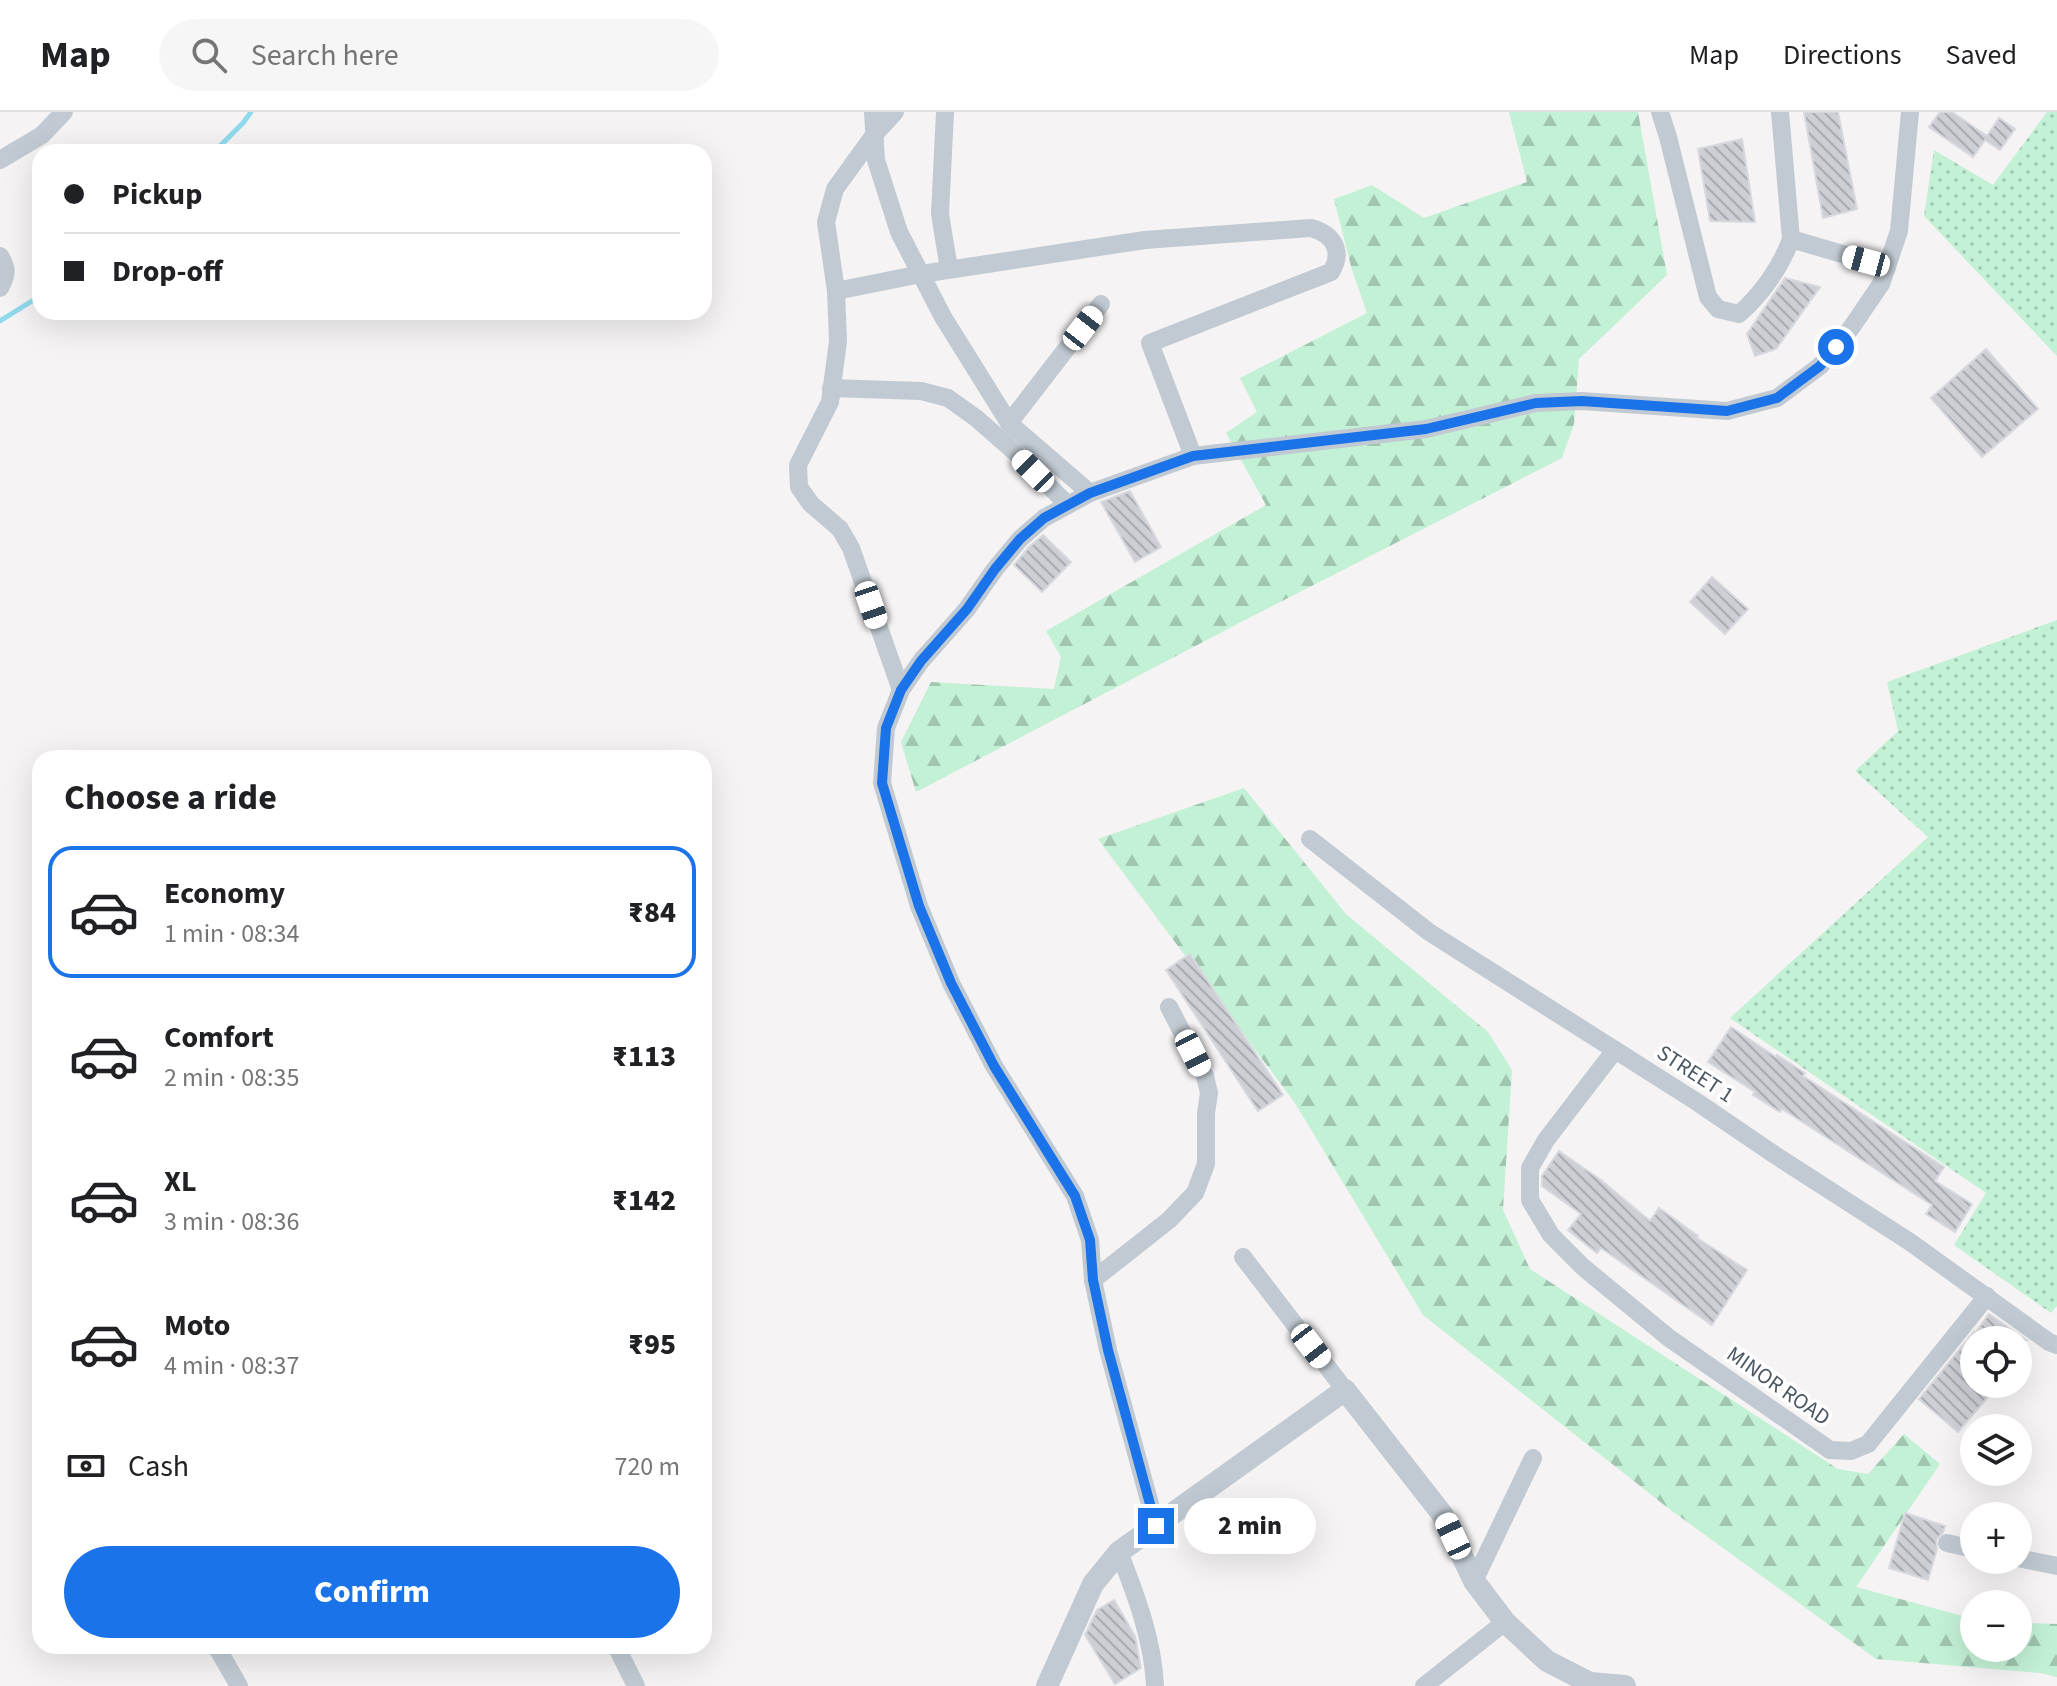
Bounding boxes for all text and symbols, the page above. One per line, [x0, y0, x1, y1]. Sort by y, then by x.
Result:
search box [159, 19, 719, 91]
text: Map [40, 28, 111, 82]
icon: search [187, 33, 231, 77]
text: Search here [251, 34, 399, 77]
text: Map [1689, 35, 1739, 75]
text: Directions [1783, 35, 1902, 75]
text: Saved [1946, 35, 2017, 75]
text: Pickup [112, 173, 202, 216]
car [1840, 243, 1892, 279]
text: Drop-off [112, 250, 223, 293]
car [1059, 302, 1107, 354]
route start [1818, 329, 1854, 365]
car [1008, 446, 1058, 496]
car [852, 578, 890, 632]
text: Choose a ride [64, 772, 277, 823]
text: Economy [164, 872, 285, 915]
icon: car [68, 876, 140, 948]
text: ₹84 [628, 891, 676, 934]
text: 1 min · 08:34 [164, 915, 299, 952]
text: Comfort [164, 1016, 274, 1059]
icon: car [68, 1020, 140, 1092]
car [1171, 1026, 1215, 1080]
text: ₹113 [612, 1035, 676, 1078]
street label: STREET 1 [1651, 1037, 1740, 1111]
text: 2 min · 08:35 [164, 1059, 299, 1096]
text: XL [164, 1160, 197, 1203]
icon: car [68, 1164, 140, 1236]
text: ₹142 [612, 1179, 676, 1222]
text: 3 min · 08:36 [164, 1203, 299, 1240]
text: Moto [164, 1304, 230, 1347]
icon: car [68, 1308, 140, 1380]
car [1287, 1320, 1335, 1372]
text: ₹95 [628, 1323, 676, 1366]
map controls [1960, 1326, 2032, 1662]
button: locate [1960, 1326, 2032, 1398]
street label: MINOR ROAD [1720, 1338, 1837, 1433]
text: 4 min · 08:37 [164, 1347, 299, 1384]
button: layers [1960, 1414, 2032, 1486]
icon: cash [64, 1444, 108, 1488]
text: Cash [128, 1445, 189, 1488]
text: 720 m [614, 1448, 680, 1485]
callout: 2 min [1184, 1498, 1316, 1554]
button: + [1960, 1502, 2032, 1574]
text: 2 min [1218, 1507, 1282, 1544]
route end [1138, 1508, 1174, 1544]
car [1432, 1509, 1474, 1563]
button: Confirm [64, 1546, 680, 1638]
button: − [1960, 1590, 2032, 1662]

